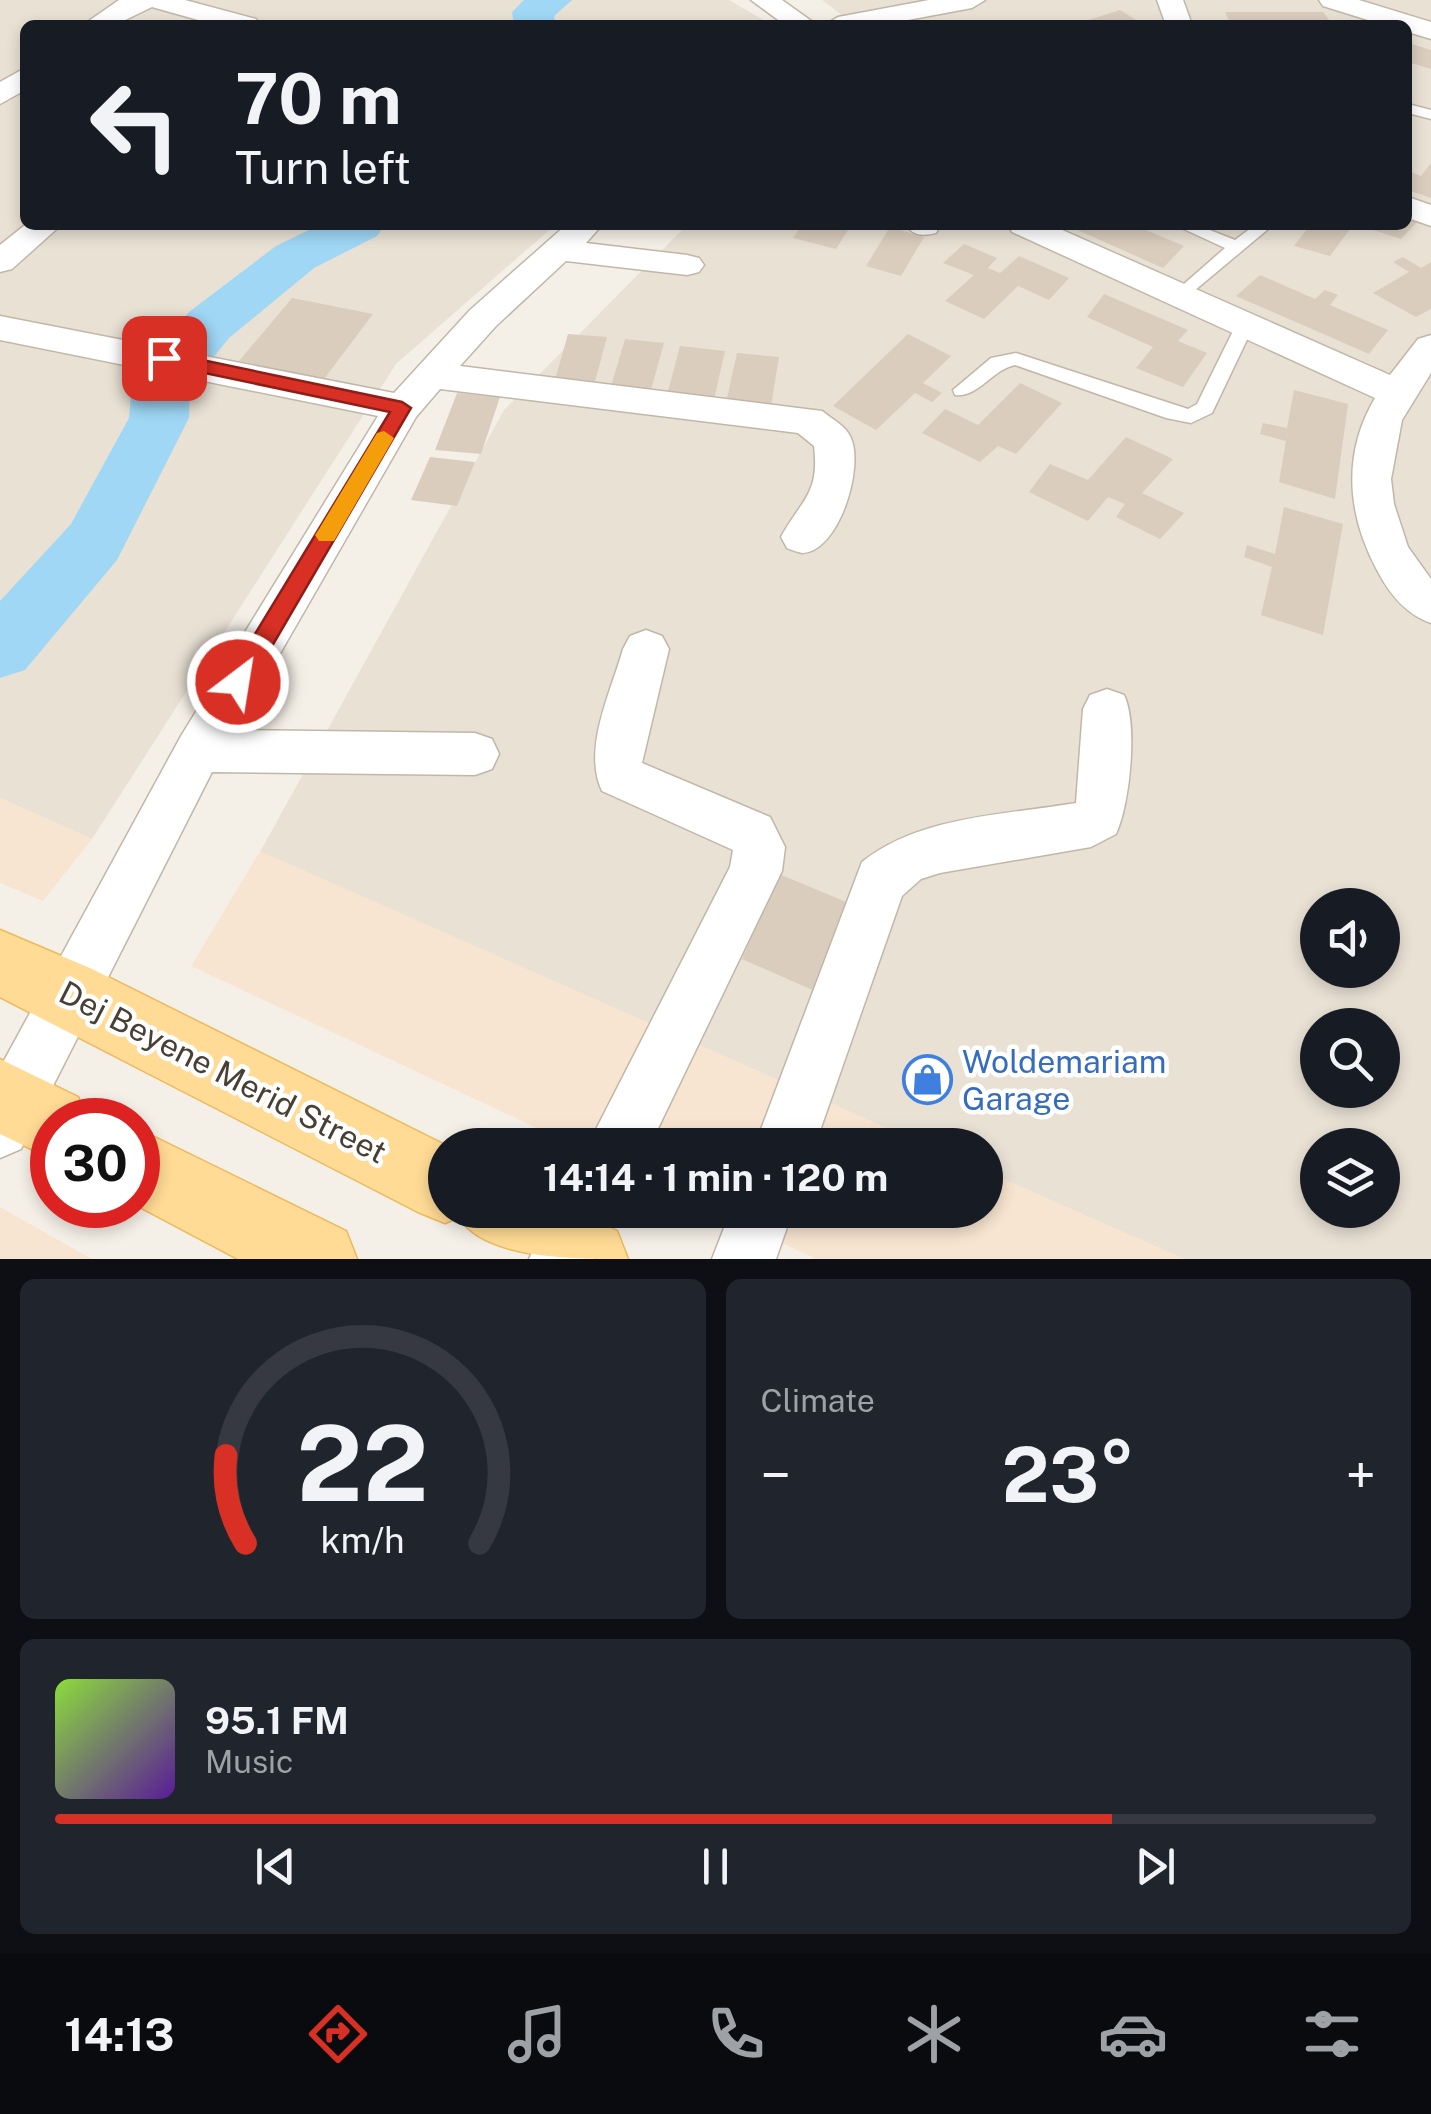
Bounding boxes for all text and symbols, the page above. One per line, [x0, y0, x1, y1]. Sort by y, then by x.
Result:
text: 70 m [235, 57, 402, 140]
icon: left [70, 60, 200, 190]
text: Turn left [235, 141, 411, 194]
pin [122, 316, 207, 401]
icon: arrive [137, 331, 192, 386]
position arrow [186, 630, 290, 734]
map controls [1300, 888, 1400, 1228]
button: sound [1300, 888, 1400, 988]
street label: Dej Beyene Merid Street [53, 973, 393, 1171]
button: search [1300, 1008, 1400, 1108]
place label: Woldemariam Garage [962, 1043, 1166, 1117]
shop icon: Woldemariam Garage [901, 1053, 953, 1105]
speed limit sign: 30 [30, 1098, 160, 1228]
button: layers [1300, 1128, 1400, 1228]
text: 14:14 · 1 min · 120 m [543, 1155, 888, 1200]
text: Climate [761, 1382, 875, 1419]
text: 22 [297, 1402, 429, 1524]
text: 23° [1002, 1431, 1135, 1519]
text: − [761, 1443, 791, 1507]
text: + [1346, 1443, 1376, 1507]
text: km/h [321, 1519, 405, 1561]
text: 95.1 FM [205, 1698, 349, 1743]
text: Music [205, 1743, 293, 1780]
icon: previous [248, 1839, 303, 1894]
icon: pause [688, 1839, 743, 1894]
icon: next [1128, 1839, 1183, 1894]
icon: directions [303, 1999, 373, 2069]
icon: music [502, 1999, 572, 2069]
icon: phone [701, 1999, 771, 2069]
icon: climate [899, 1999, 969, 2069]
icon: car [1098, 1999, 1168, 2069]
icon: filters [1297, 1999, 1367, 2069]
text: 14:13 [64, 2008, 174, 2061]

